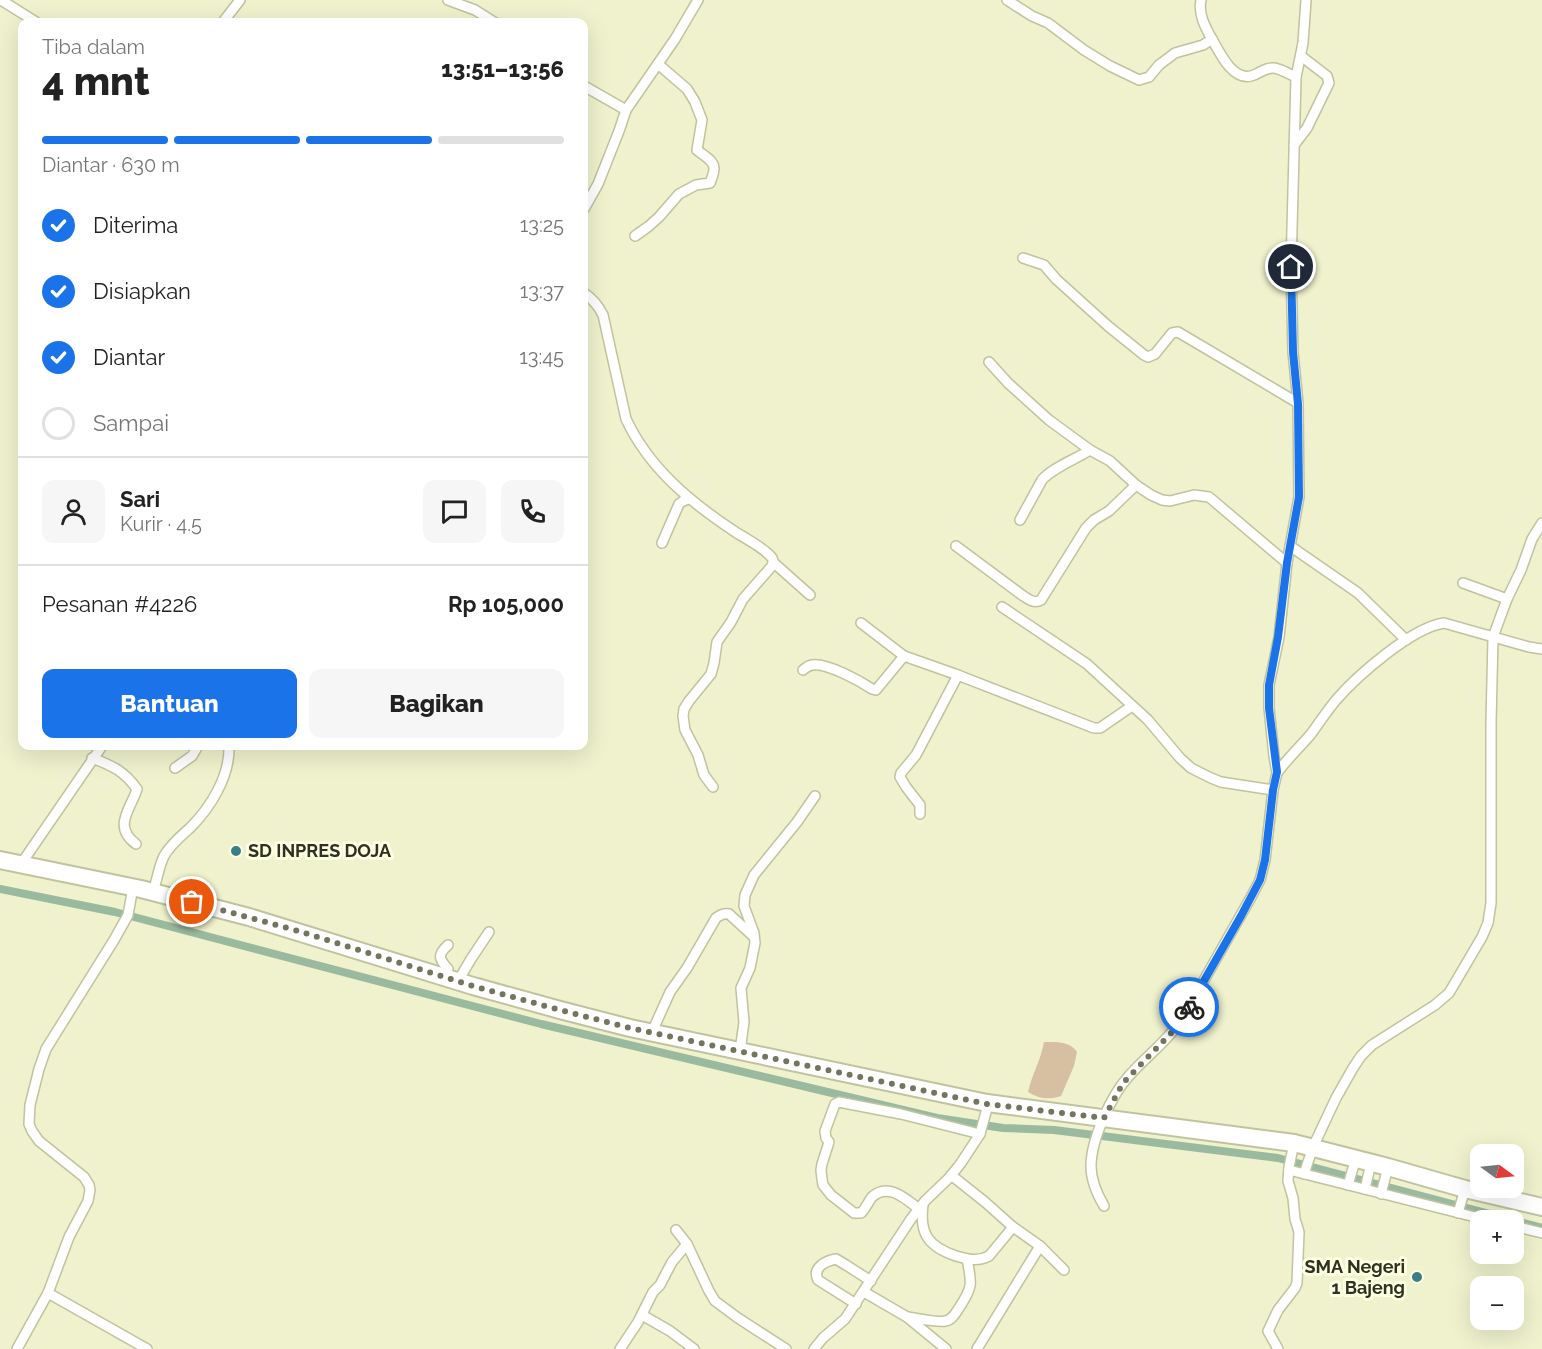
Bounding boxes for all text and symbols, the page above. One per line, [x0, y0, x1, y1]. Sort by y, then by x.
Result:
text: Tiba dalam [42, 35, 145, 59]
text: 13:51–13:56 [441, 56, 564, 82]
text: 4 mnt [42, 58, 150, 104]
text: Diantar · 630 m [42, 153, 180, 177]
icon: check [42, 209, 75, 242]
text: Diterima [93, 212, 178, 238]
text: 13:25 [520, 213, 564, 237]
pin [1265, 241, 1316, 292]
icon: home [1274, 250, 1307, 283]
icon: check [42, 275, 75, 308]
text: Disiapkan [93, 278, 191, 304]
text: 13:37 [520, 279, 564, 303]
icon: check [42, 341, 75, 374]
text: Diantar [93, 344, 165, 370]
text: 13:45 [519, 345, 564, 369]
text: Sampai [93, 410, 169, 436]
button: person [42, 480, 105, 543]
button: chat [423, 480, 486, 543]
button: phone [501, 480, 564, 543]
text: Sari [120, 486, 160, 512]
text: Kurir · 4.5 [120, 512, 202, 536]
text: Pesanan #4226 [42, 591, 197, 617]
text: Rp 105,000 [448, 591, 564, 617]
button: Bantuan [42, 669, 297, 738]
button: Bagikan [309, 669, 564, 738]
place label: SD INPRES DOJA [248, 840, 392, 861]
marker: SD INPRES DOJA [229, 844, 243, 858]
pin [166, 876, 217, 927]
icon: bag [175, 885, 208, 918]
courier [1159, 977, 1219, 1037]
icon: bike [1173, 991, 1206, 1024]
north arrow [1470, 1144, 1524, 1198]
map controls [1470, 1144, 1524, 1330]
button: + [1470, 1210, 1524, 1264]
place label: SMA Negeri 1 Bajeng [1304, 1256, 1405, 1298]
marker: SMA Negeri 1 Bajeng [1410, 1270, 1424, 1284]
button: − [1470, 1276, 1524, 1330]

